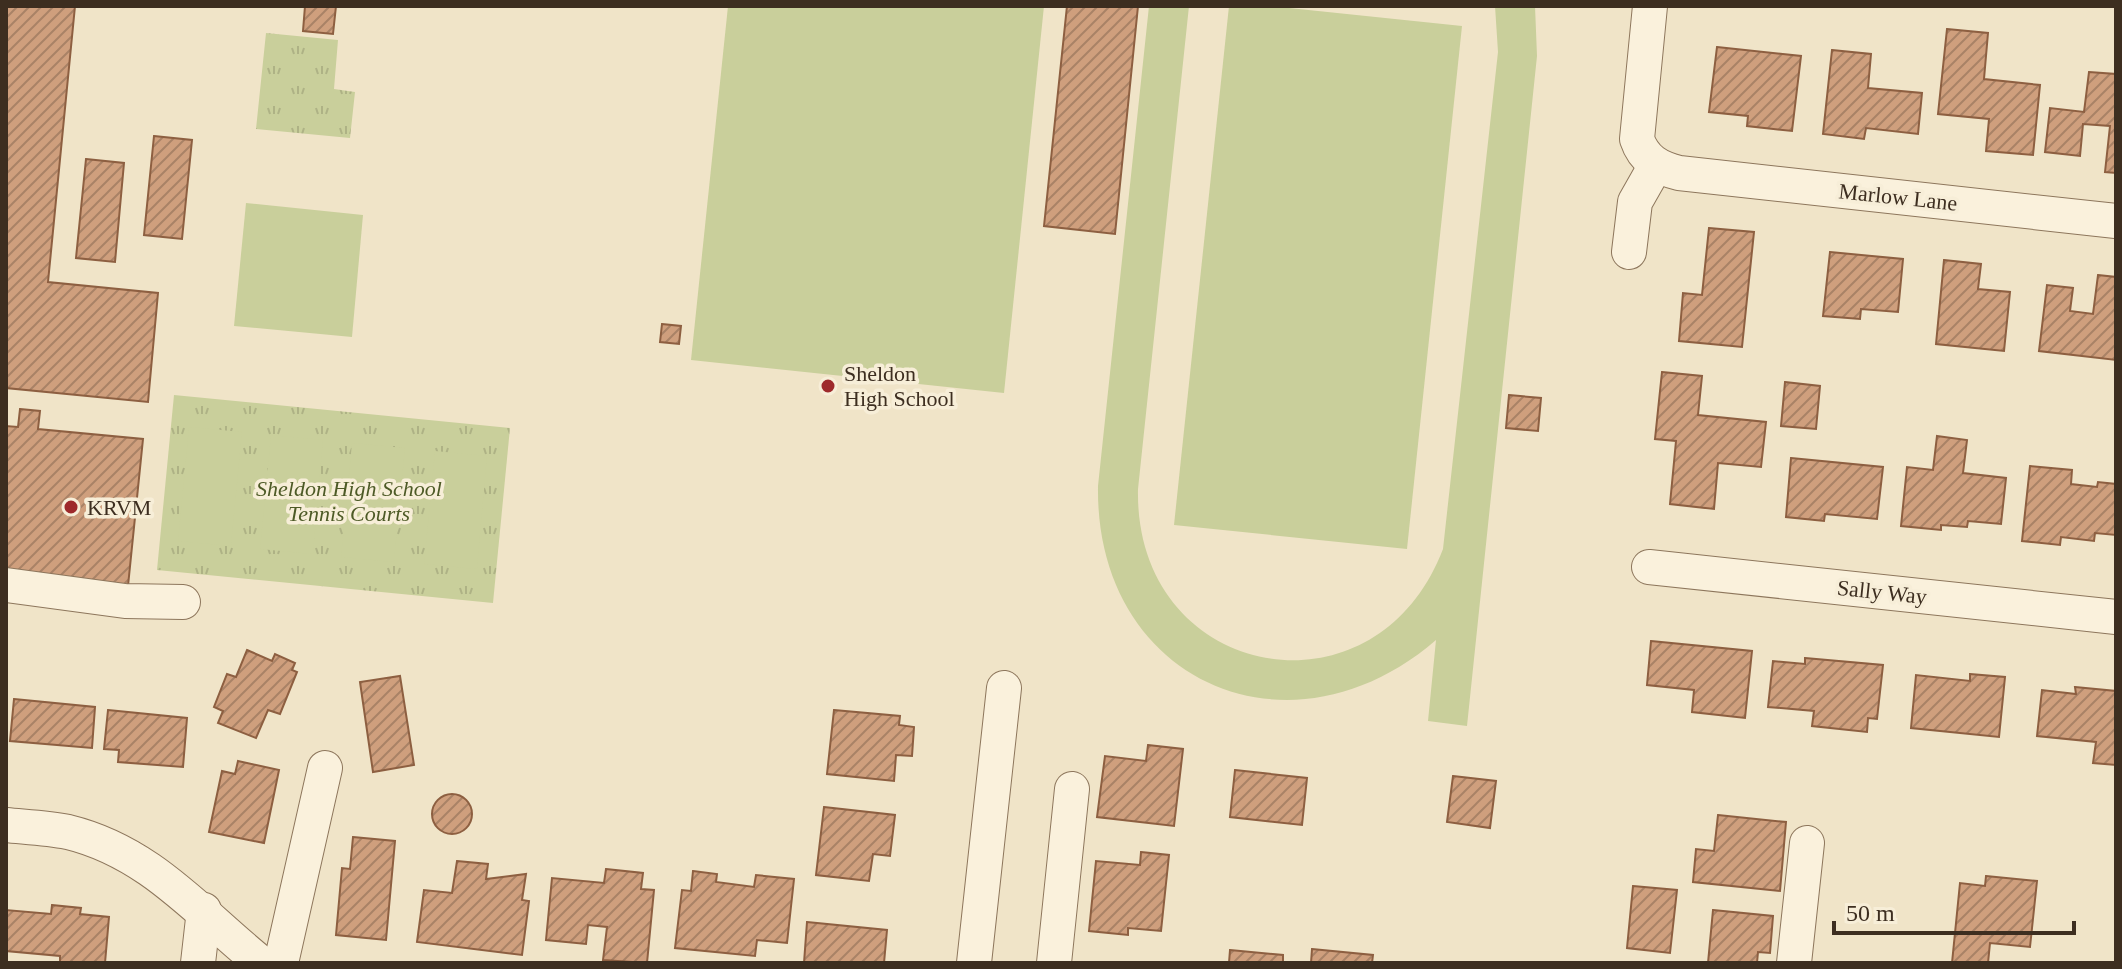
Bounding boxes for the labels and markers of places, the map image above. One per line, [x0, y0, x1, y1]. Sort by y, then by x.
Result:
place label: Sheldon High School [844, 361, 955, 411]
marker: Sheldon High School [819, 377, 837, 395]
place label: KRVM [87, 495, 151, 520]
marker: KRVM [62, 498, 80, 516]

